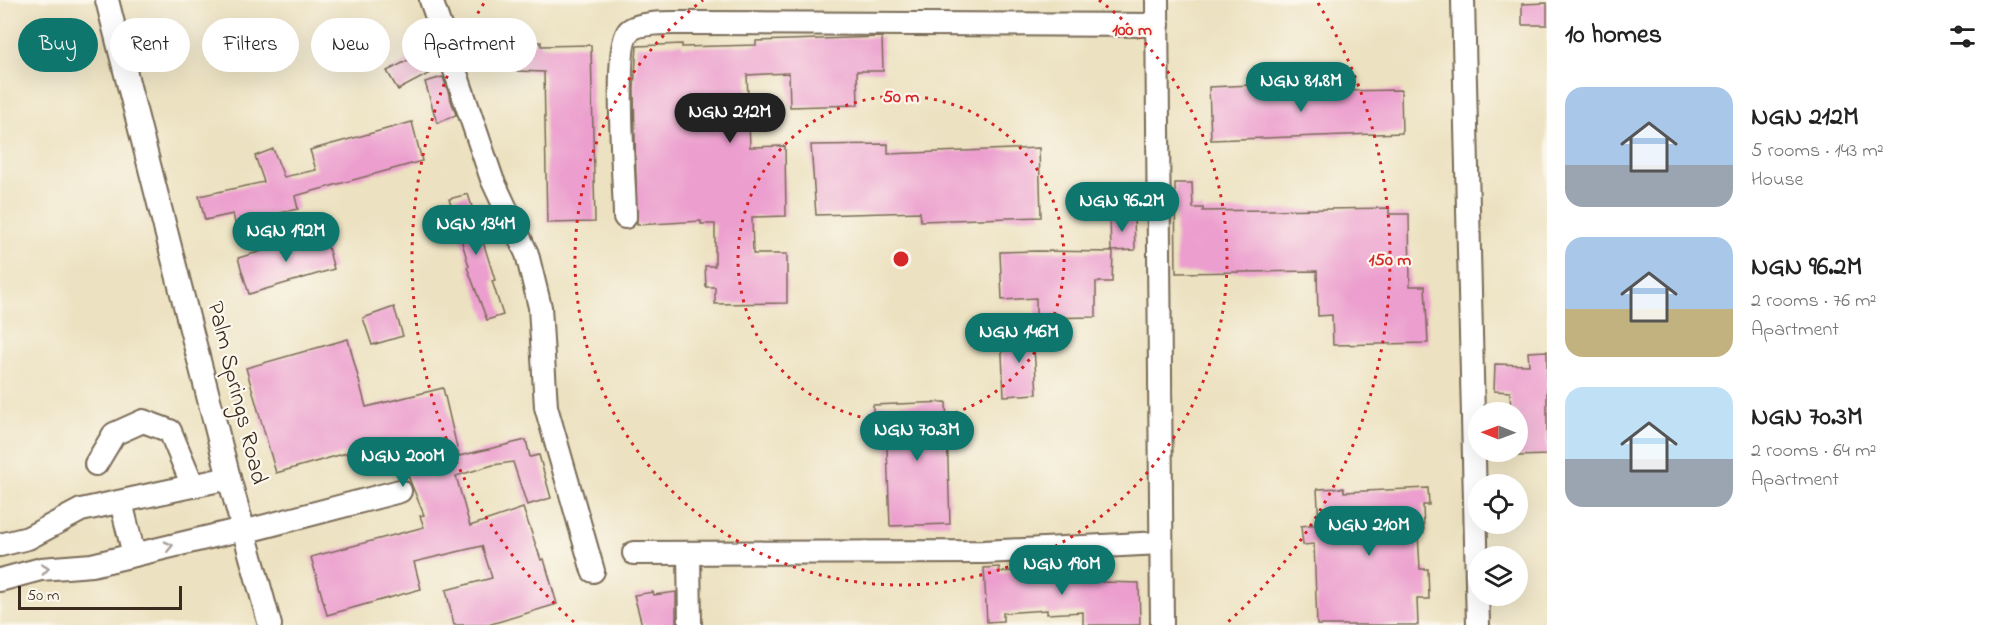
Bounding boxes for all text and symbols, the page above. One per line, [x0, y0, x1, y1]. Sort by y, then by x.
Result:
text: 10 homes [1565, 17, 1662, 55]
chip: Buy [18, 18, 98, 72]
chip: Rent [110, 18, 190, 72]
chip: Filters [202, 18, 299, 72]
chip: New [311, 18, 390, 72]
chip: Apartment [402, 18, 537, 72]
text: 100 m [1112, 18, 1152, 44]
icon: filters [1946, 20, 1979, 53]
pin: NGN 81.8M [1232, 62, 1370, 113]
text: NGN 81.8M [1260, 67, 1342, 96]
text: 50 m [883, 85, 919, 111]
pin: NGN 212M [668, 93, 792, 144]
text: NGN 212M [689, 98, 771, 127]
text: NGN 212M [1751, 99, 1859, 137]
icon: home [1613, 111, 1685, 183]
text: 5 rooms · 143 m² [1751, 137, 1884, 166]
text: House [1751, 166, 1804, 195]
pin: NGN 96.2M [1053, 182, 1191, 233]
text: NGN 96.2M [1079, 187, 1165, 216]
pin: NGN 134M [414, 205, 538, 256]
text: NGN 134M [436, 210, 516, 239]
pin: NGN 192M [224, 212, 348, 263]
text: NGN 192M [247, 217, 326, 246]
text: 150 m [1369, 248, 1411, 274]
centre of rings [891, 249, 911, 269]
text: NGN 96.2M [1751, 249, 1862, 287]
icon: home [1613, 261, 1685, 333]
text: 2 rooms · 76 m² [1751, 287, 1876, 316]
street label: Palm Springs Road [196, 298, 276, 489]
pin: NGN 146M [957, 313, 1081, 364]
text: Apartment [1751, 316, 1839, 345]
text: NGN 146M [979, 318, 1059, 347]
text: NGN 70.3M [1751, 399, 1863, 437]
north arrow [1468, 402, 1528, 462]
map controls [1468, 402, 1528, 606]
pin: NGN 70.3M [848, 411, 986, 462]
icon: home [1613, 411, 1685, 483]
text: NGN 70.3M [874, 416, 960, 445]
pin: NGN 200M [341, 437, 465, 488]
text: 2 rooms · 64 m² [1751, 437, 1876, 466]
text: NGN 200M [361, 442, 445, 471]
text: Apartment [1751, 466, 1839, 495]
button: locate [1468, 474, 1528, 534]
pin: NGN 210M [1307, 506, 1431, 557]
text: NGN 210M [1328, 511, 1410, 540]
one-way arrow [164, 541, 174, 554]
pin: NGN 190M [1000, 545, 1124, 596]
button: layers [1468, 546, 1528, 606]
text: NGN 190M [1023, 550, 1101, 579]
one-way arrow [41, 563, 50, 576]
scale bar [18, 583, 182, 610]
text: 50 m [27, 584, 59, 608]

